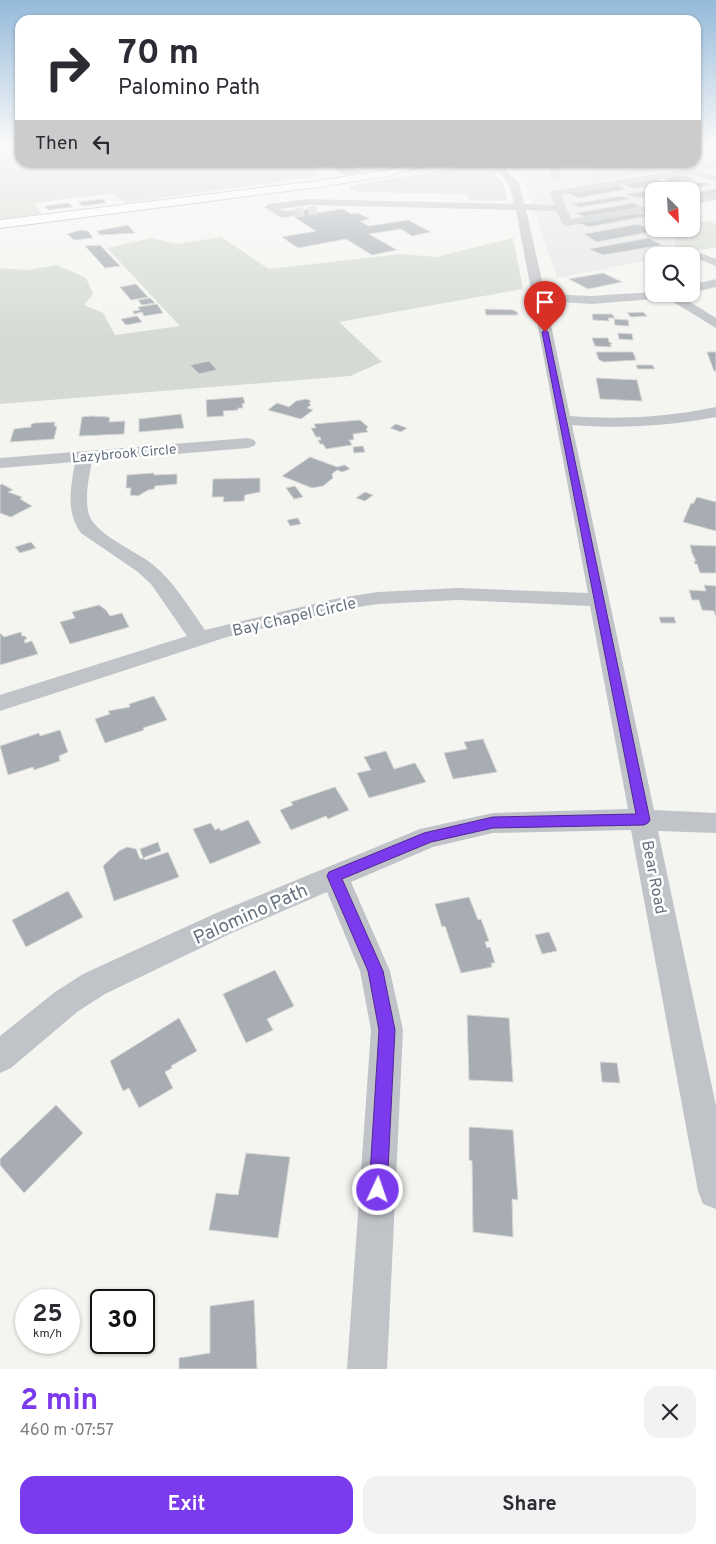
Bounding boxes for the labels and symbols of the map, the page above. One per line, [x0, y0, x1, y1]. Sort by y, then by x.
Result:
north arrow [645, 182, 700, 238]
pin [524, 281, 566, 332]
street label: Lazybrook Circle [71, 441, 177, 468]
street label: Bay Chapel Circle [231, 594, 358, 642]
street label: Bear Road [636, 839, 670, 916]
street label: Palomino Path [190, 879, 312, 951]
position arrow [351, 1163, 403, 1215]
speed limit sign: 30 [90, 1289, 155, 1354]

